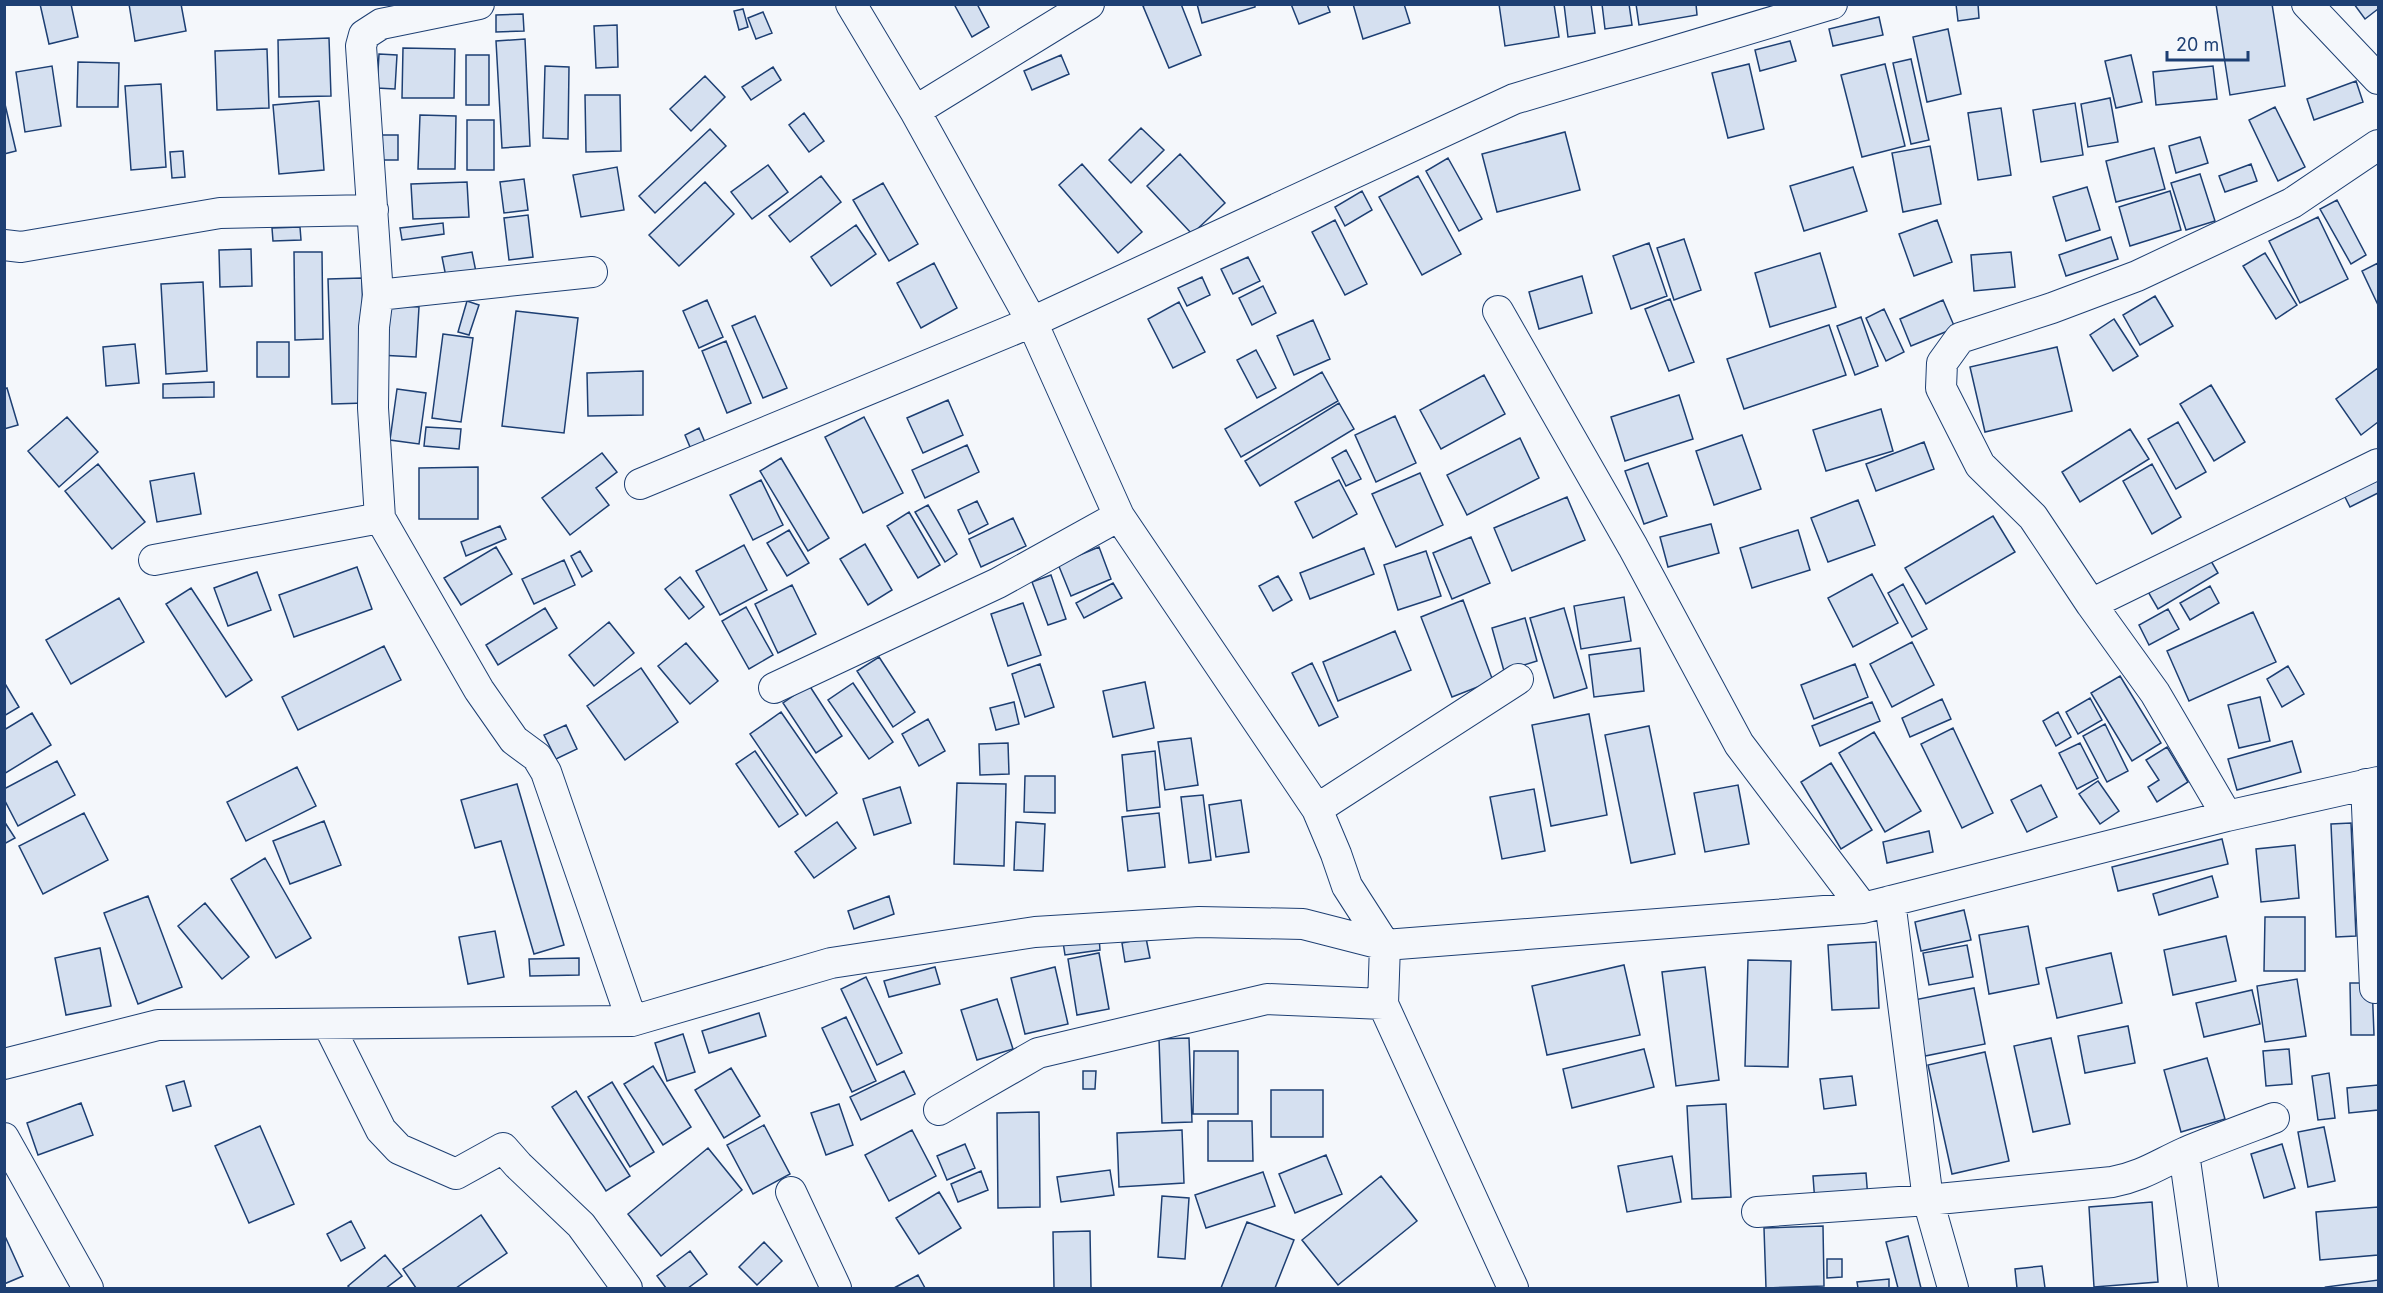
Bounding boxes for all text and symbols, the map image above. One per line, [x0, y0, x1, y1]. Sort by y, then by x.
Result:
scale bar [2167, 24, 2248, 62]
text: 20 m [2176, 34, 2219, 55]

